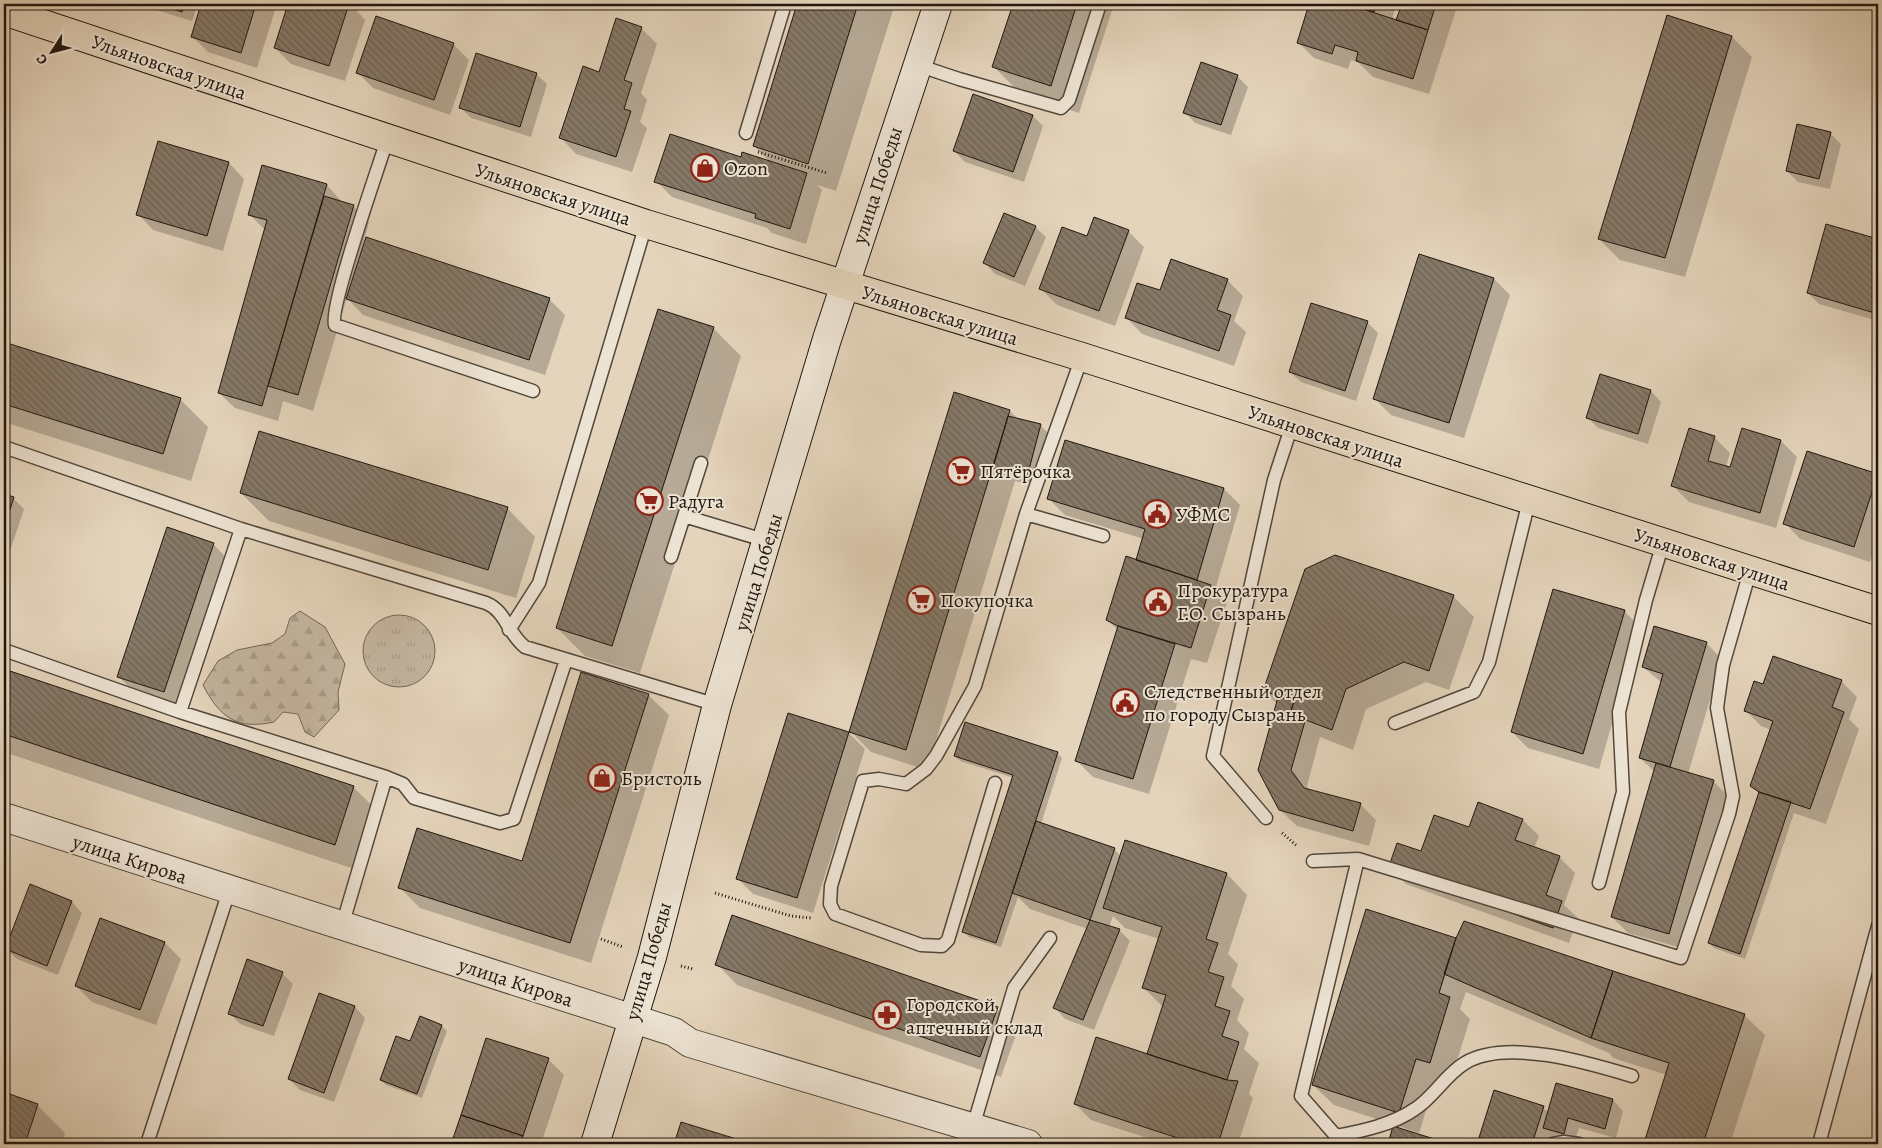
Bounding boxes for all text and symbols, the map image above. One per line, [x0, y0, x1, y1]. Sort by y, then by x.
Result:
north arrow [28, 28, 78, 78]
street label: Ульяновская улица [88, 28, 251, 107]
text: С [31, 50, 52, 68]
street label: улица Победы [846, 123, 909, 248]
shop icon: Ozon [690, 153, 720, 183]
place label: Ozon [724, 155, 768, 182]
street label: Ульяновская улица [471, 157, 635, 233]
street label: Ульяновская улица [858, 279, 1022, 352]
street label: Ульяновская улица [1244, 399, 1408, 475]
supermarket icon: Пятёрочка [946, 456, 976, 486]
place label: Пятёрочка [980, 458, 1072, 485]
supermarket icon: Радуга [634, 486, 664, 516]
place label: Радуга [668, 488, 725, 515]
public building icon: УФМС [1142, 499, 1172, 529]
place label: УФМС [1176, 501, 1230, 528]
street label: улица Победы [727, 510, 789, 635]
street label: Ульяновская улица [1630, 522, 1794, 598]
place label: Прокуратура Г.О. Сызрань [1177, 577, 1289, 627]
supermarket icon: Покупочка [906, 585, 936, 615]
place label: Покупочка [940, 587, 1034, 614]
public building icon: Прокуратура Г.О. Сызрань [1143, 587, 1173, 617]
place label: Следственный отдел по городу Сызрань [1144, 678, 1322, 728]
public building icon: Следственный отдел по городу Сызрань [1110, 688, 1140, 718]
shop icon: Бристоль [587, 763, 617, 793]
place label: Бристоль [621, 765, 702, 792]
street label: улица Кирова [68, 828, 191, 891]
street label: улица Победы [618, 899, 678, 1024]
street label: улица Кирова [454, 951, 577, 1014]
place label: Городской аптечный склад [906, 991, 1043, 1041]
pharmacy icon: Городской аптечный склад [872, 1000, 902, 1030]

